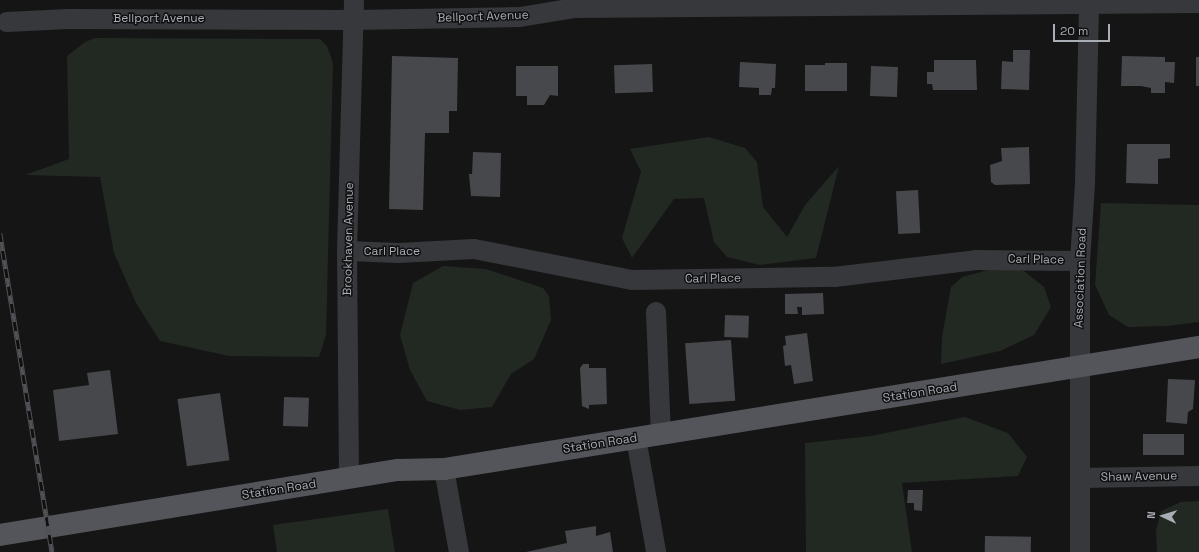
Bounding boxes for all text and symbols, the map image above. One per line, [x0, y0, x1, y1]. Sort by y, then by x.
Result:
street label: Bellport Avenue [437, 8, 529, 26]
street label: Bellport Avenue [113, 12, 205, 26]
scale bar [1055, 16, 1112, 42]
text: 20 m [1060, 23, 1088, 39]
street label: Brookhaven Avenue [341, 182, 357, 296]
street label: Association Road [1072, 228, 1090, 328]
street label: Carl Place [364, 245, 420, 259]
street label: Carl Place [1008, 252, 1064, 268]
street label: Carl Place [685, 271, 741, 287]
street label: Station Road [882, 380, 958, 406]
street label: Station Road [562, 431, 638, 457]
street label: Shaw Avenue [1101, 469, 1177, 485]
street label: Station Road [241, 477, 317, 503]
north arrow [1143, 496, 1183, 536]
text: N [1144, 511, 1158, 519]

